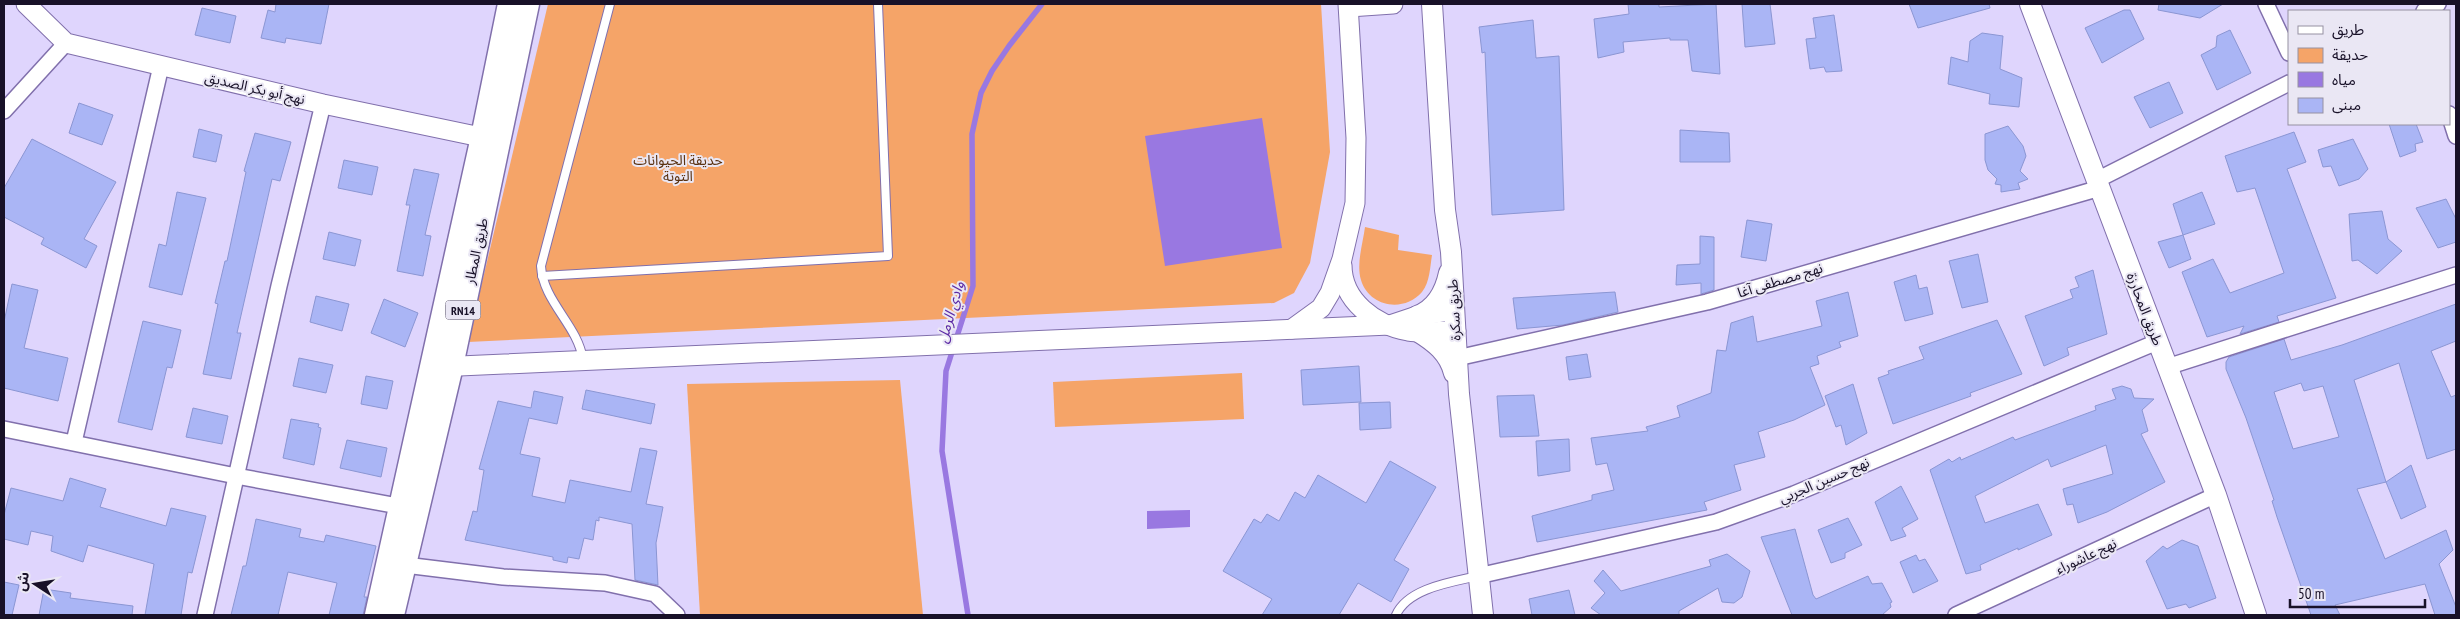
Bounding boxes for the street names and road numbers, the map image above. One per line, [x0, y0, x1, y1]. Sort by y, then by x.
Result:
street label: نهج أبو بكر الصديق [203, 68, 307, 110]
street label: طريق المطار [460, 216, 493, 287]
street label: نهج مصطفى آغا [1735, 258, 1826, 303]
street label: طريق المحارزة [2122, 270, 2167, 348]
street label: طريق سكرة [1443, 279, 1466, 341]
road number: RN14 [446, 300, 480, 320]
street label: نهج حسين الجربي [1776, 453, 1873, 509]
street label: نهج عاشوراء [2053, 534, 2121, 580]

